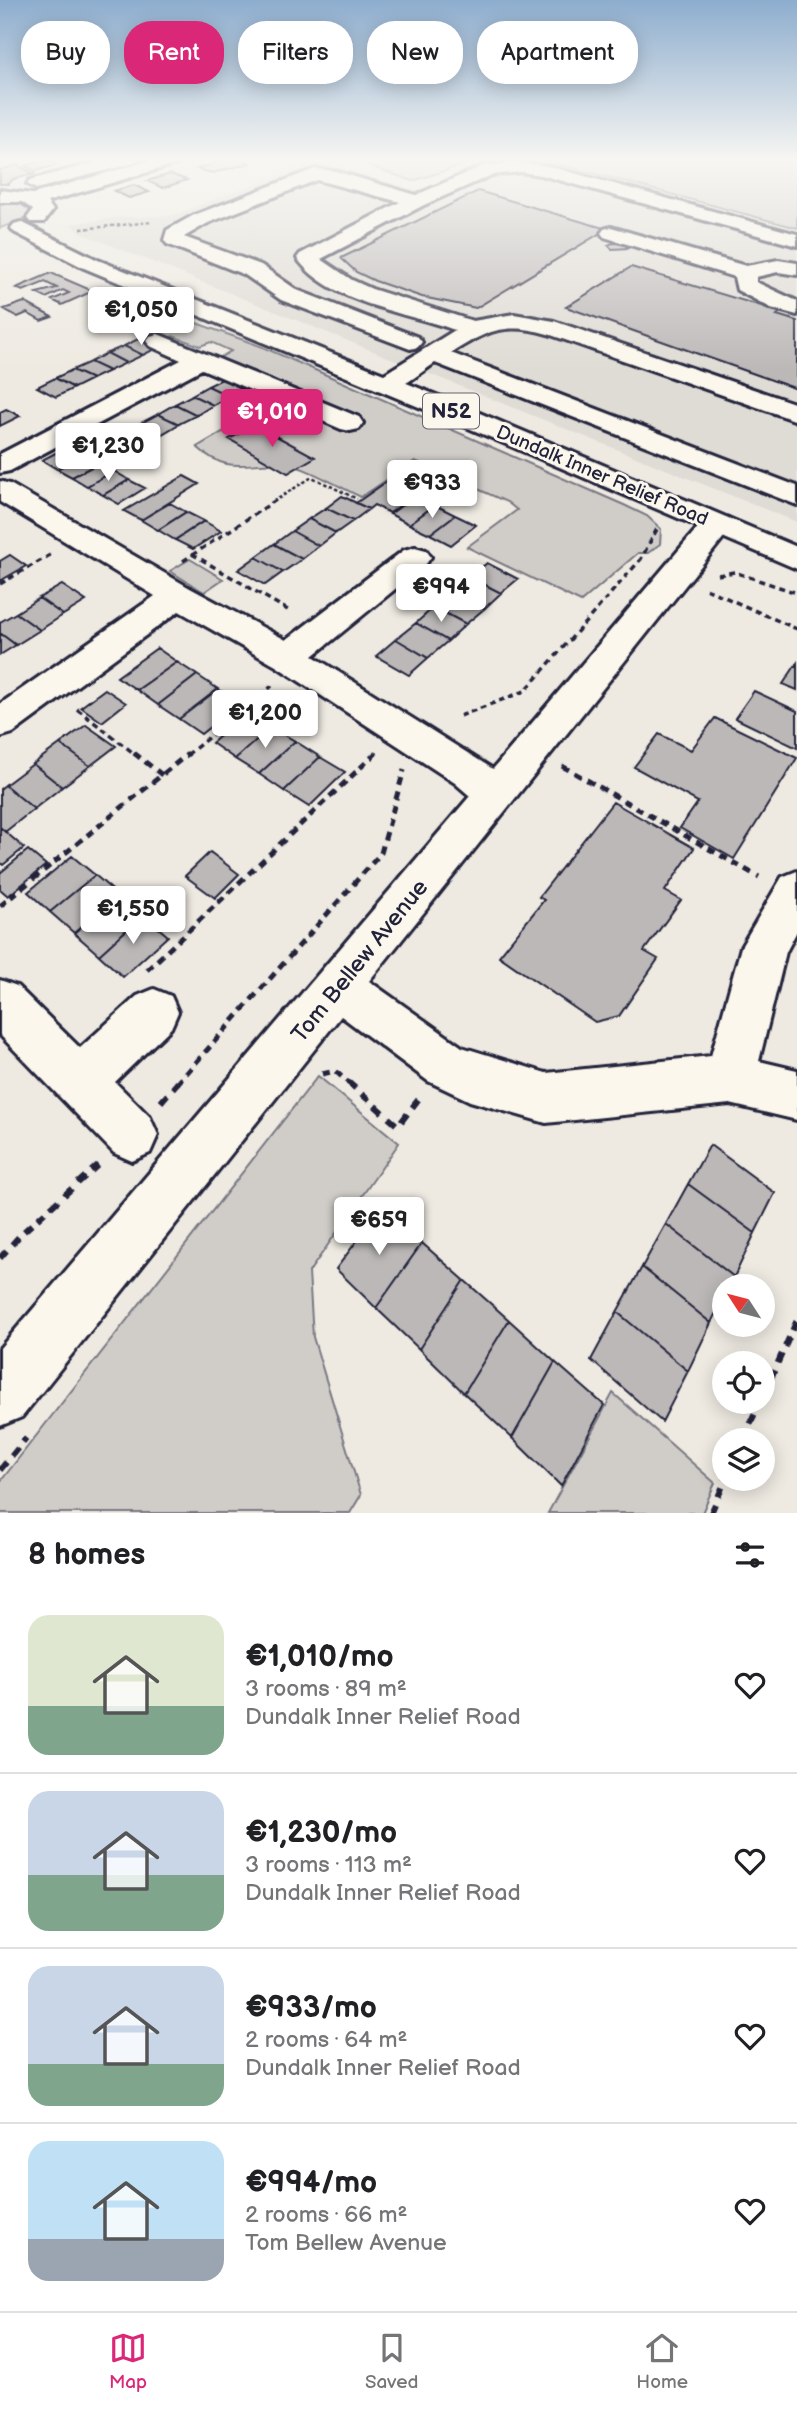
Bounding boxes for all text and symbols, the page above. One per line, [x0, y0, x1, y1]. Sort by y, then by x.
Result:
chip: Buy [21, 21, 110, 84]
chip: Rent [124, 21, 224, 84]
chip: Filters [238, 21, 353, 84]
chip: New [367, 21, 463, 84]
chip: Apartment [477, 21, 638, 84]
pin: €1,050 [84, 288, 198, 347]
text: €1,050 [104, 296, 178, 324]
pin: €1,010 [215, 390, 329, 449]
road number: N52 [423, 394, 479, 428]
text: €1,010 [237, 398, 307, 426]
street label: Dundalk Inner Relief Road [493, 421, 711, 531]
pin: €1,230 [51, 424, 165, 483]
text: €1,230 [71, 432, 145, 460]
pin: €933 [391, 461, 473, 520]
text: €933 [403, 469, 461, 497]
pin: €994 [400, 564, 482, 624]
text: €994 [412, 573, 470, 601]
pin: €1,200 [208, 690, 322, 750]
text: €1,200 [228, 699, 302, 727]
street label: Tom Bellew Avenue [286, 874, 434, 1048]
pin: €1,550 [76, 886, 190, 946]
text: €1,550 [96, 895, 170, 923]
pin: €659 [338, 1198, 420, 1257]
text: €659 [350, 1206, 408, 1234]
north arrow [712, 1274, 775, 1337]
map controls [712, 1274, 775, 1491]
button: locate [712, 1351, 775, 1414]
button: layers [712, 1428, 775, 1491]
icon: filters [731, 1536, 769, 1574]
text: 8 homes [28, 1537, 145, 1573]
text: €1,010/mo [245, 1639, 394, 1675]
icon: home [84, 1643, 168, 1727]
icon: heart [731, 1666, 769, 1704]
text: 3 rooms · 89 m² [245, 1675, 407, 1703]
text: Dundalk Inner Relief Road [245, 1703, 521, 1731]
text: €1,230/mo [245, 1815, 397, 1851]
icon: home [84, 1819, 168, 1903]
icon: heart [731, 1842, 769, 1880]
text: 3 rooms · 113 m² [245, 1851, 412, 1879]
text: Dundalk Inner Relief Road [245, 1879, 521, 1907]
text: €933/mo [245, 1990, 377, 2026]
icon: home [84, 1994, 168, 2078]
icon: heart [731, 2017, 769, 2055]
text: 2 rooms · 64 m² [245, 2026, 407, 2054]
text: Dundalk Inner Relief Road [245, 2054, 521, 2082]
text: €994/mo [245, 2165, 377, 2201]
icon: home [84, 2169, 168, 2253]
icon: heart [731, 2192, 769, 2230]
text: 2 rooms · 66 m² [245, 2201, 407, 2229]
text: Tom Bellew Avenue [245, 2229, 447, 2257]
tab: Map [109, 2329, 147, 2394]
tab: Saved [365, 2329, 418, 2394]
tab: Home [636, 2329, 688, 2394]

